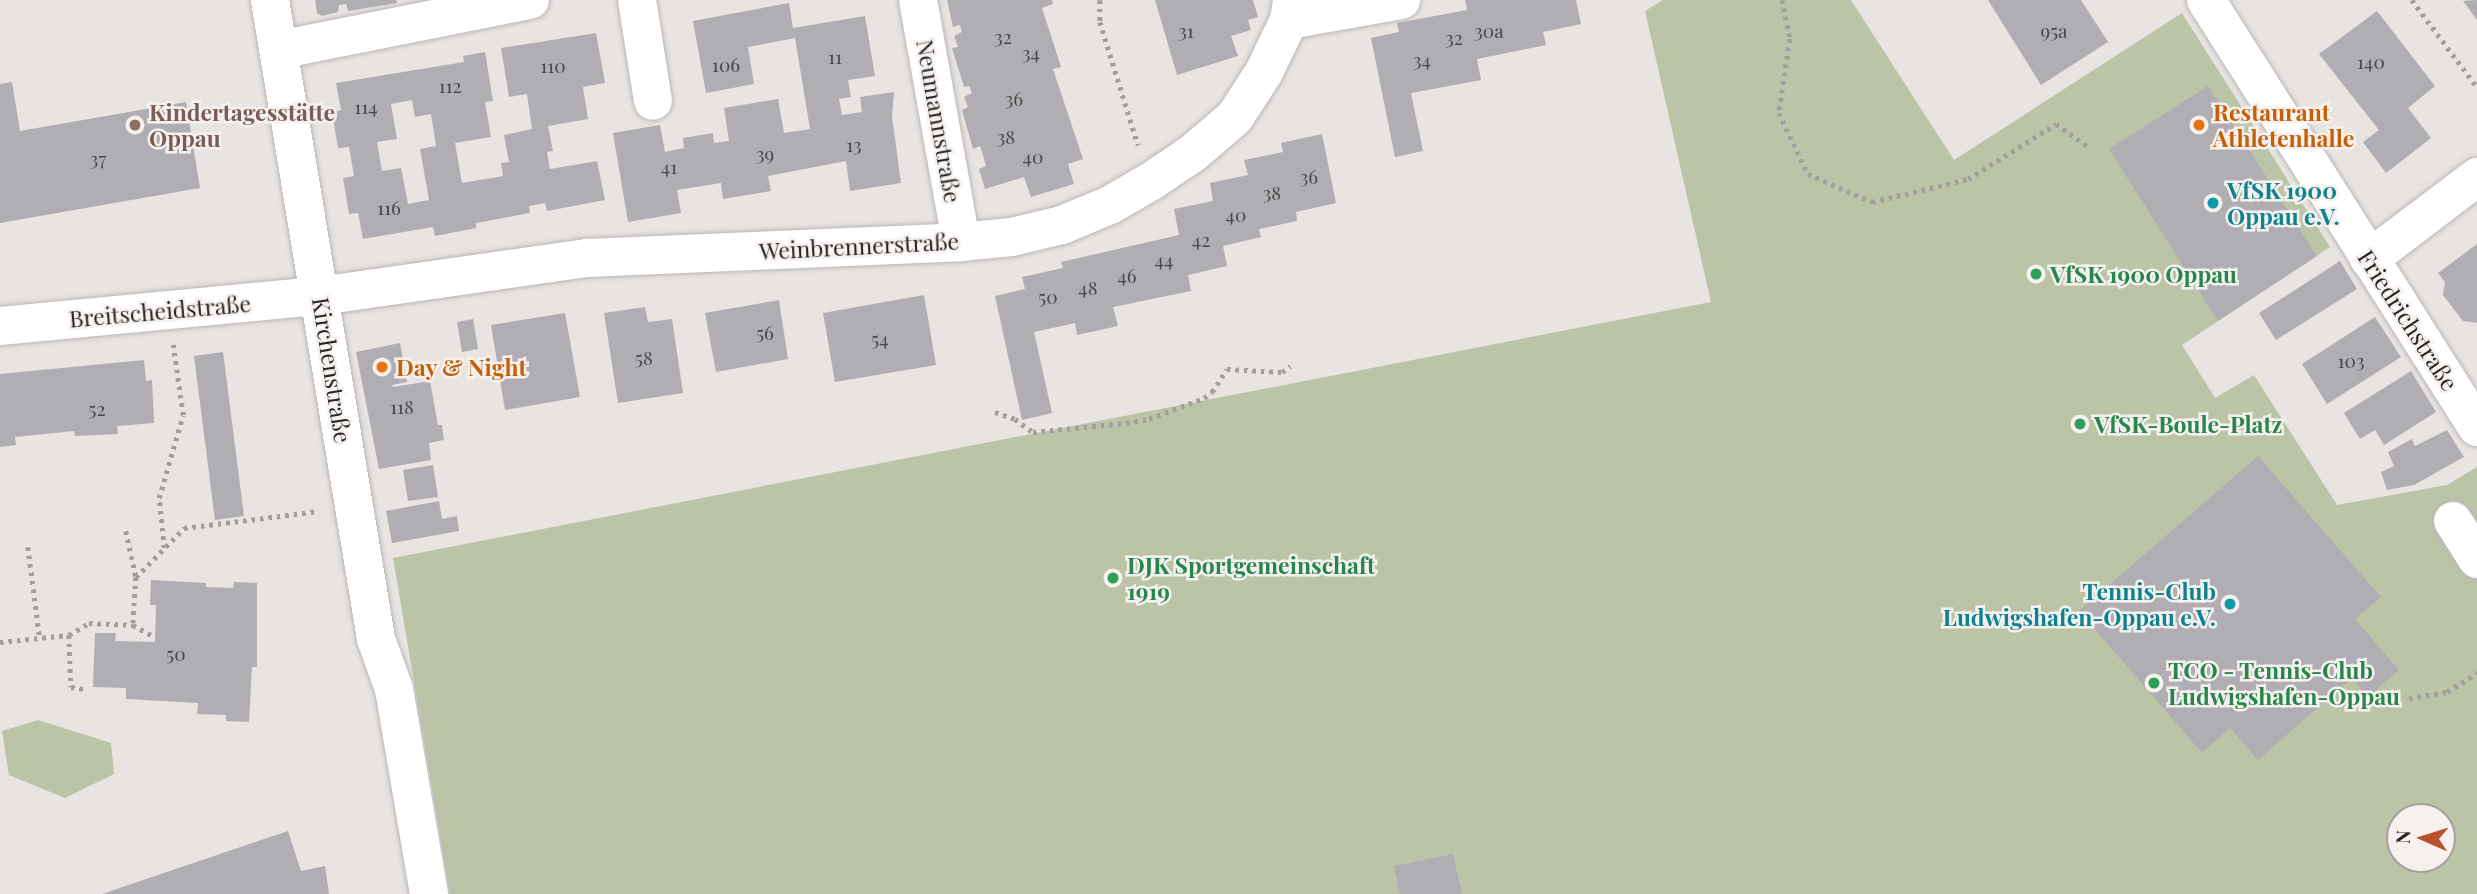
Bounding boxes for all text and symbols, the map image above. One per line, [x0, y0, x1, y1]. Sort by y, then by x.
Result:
house number: 31 [1178, 20, 1194, 42]
house number: 30a [1474, 20, 1504, 42]
house number: 95a [2040, 20, 2068, 42]
house number: 32 [994, 26, 1012, 48]
house number: 32 [1445, 27, 1463, 49]
street label: Neumannstraße [911, 37, 967, 205]
house number: 34 [1022, 42, 1040, 64]
house number: 11 [828, 46, 842, 68]
house number: 34 [1413, 49, 1431, 71]
house number: 140 [2357, 51, 2385, 73]
house number: 106 [712, 54, 740, 76]
house number: 110 [540, 55, 566, 77]
house number: 112 [438, 75, 462, 97]
house number: 36 [1005, 88, 1023, 110]
house number: 114 [354, 96, 378, 118]
place label: Kindertagesstätte Oppau [149, 98, 335, 152]
place label: Restaurant Athletenhalle [2213, 98, 2354, 152]
marker: Kindertagesstätte Oppau [127, 117, 143, 133]
marker: Restaurant Athletenhalle [2191, 117, 2207, 133]
house number: 38 [997, 126, 1015, 148]
house number: 13 [846, 134, 862, 156]
house number: 39 [756, 143, 774, 165]
house number: 40 [1023, 146, 1043, 168]
house number: 37 [90, 148, 106, 170]
house number: 41 [661, 156, 677, 178]
house number: 36 [1300, 166, 1318, 188]
place label: VfSK 1900 Oppau e.V. [2227, 176, 2340, 230]
house number: 38 [1263, 182, 1281, 204]
marker: VfSK 1900 Oppau e.V. [2205, 195, 2221, 211]
house number: 116 [377, 197, 401, 219]
house number: 40 [1226, 204, 1246, 226]
street label: Weinbrennerstraße [758, 227, 960, 265]
house number: 42 [1192, 229, 1210, 251]
street label: Friedrichstraße [2352, 245, 2464, 395]
house number: 44 [1155, 249, 1173, 271]
place label: VfSK 1900 Oppau [2050, 260, 2237, 288]
house number: 46 [1117, 265, 1137, 287]
marker: VfSK 1900 Oppau [2028, 266, 2044, 282]
house number: 48 [1078, 277, 1098, 299]
house number: 50 [1038, 286, 1058, 308]
street label: Breitscheidstraße [68, 289, 252, 333]
street label: Kirchenstraße [307, 295, 357, 445]
house number: 56 [756, 322, 774, 344]
house number: 54 [871, 328, 889, 350]
house number: 58 [635, 347, 653, 369]
house number: 103 [2338, 350, 2364, 372]
place label: Day & Night [396, 353, 527, 381]
marker: Day & Night [374, 359, 390, 375]
house number: 118 [390, 396, 414, 418]
house number: 52 [89, 398, 105, 420]
place label: VfSK-Boule-Platz [2094, 410, 2283, 438]
marker: VfSK-Boule-Platz [2072, 416, 2088, 432]
place label: DJK Sportgemeinschaft 1919 [1127, 551, 1375, 605]
marker: DJK Sportgemeinschaft 1919 [1105, 570, 1121, 586]
place label: Tennis-Club Ludwigshafen-Oppau e.V. [1943, 577, 2216, 631]
marker: Tennis-Club Ludwigshafen-Oppau e.V. [2222, 596, 2238, 612]
house number: 50 [166, 643, 186, 665]
place label: TCO - Tennis-Club Ludwigshafen-Oppau [2168, 656, 2400, 710]
marker: TCO - Tennis-Club Ludwigshafen-Oppau [2146, 675, 2162, 691]
north arrow [2386, 803, 2456, 873]
text: N [2389, 829, 2415, 845]

